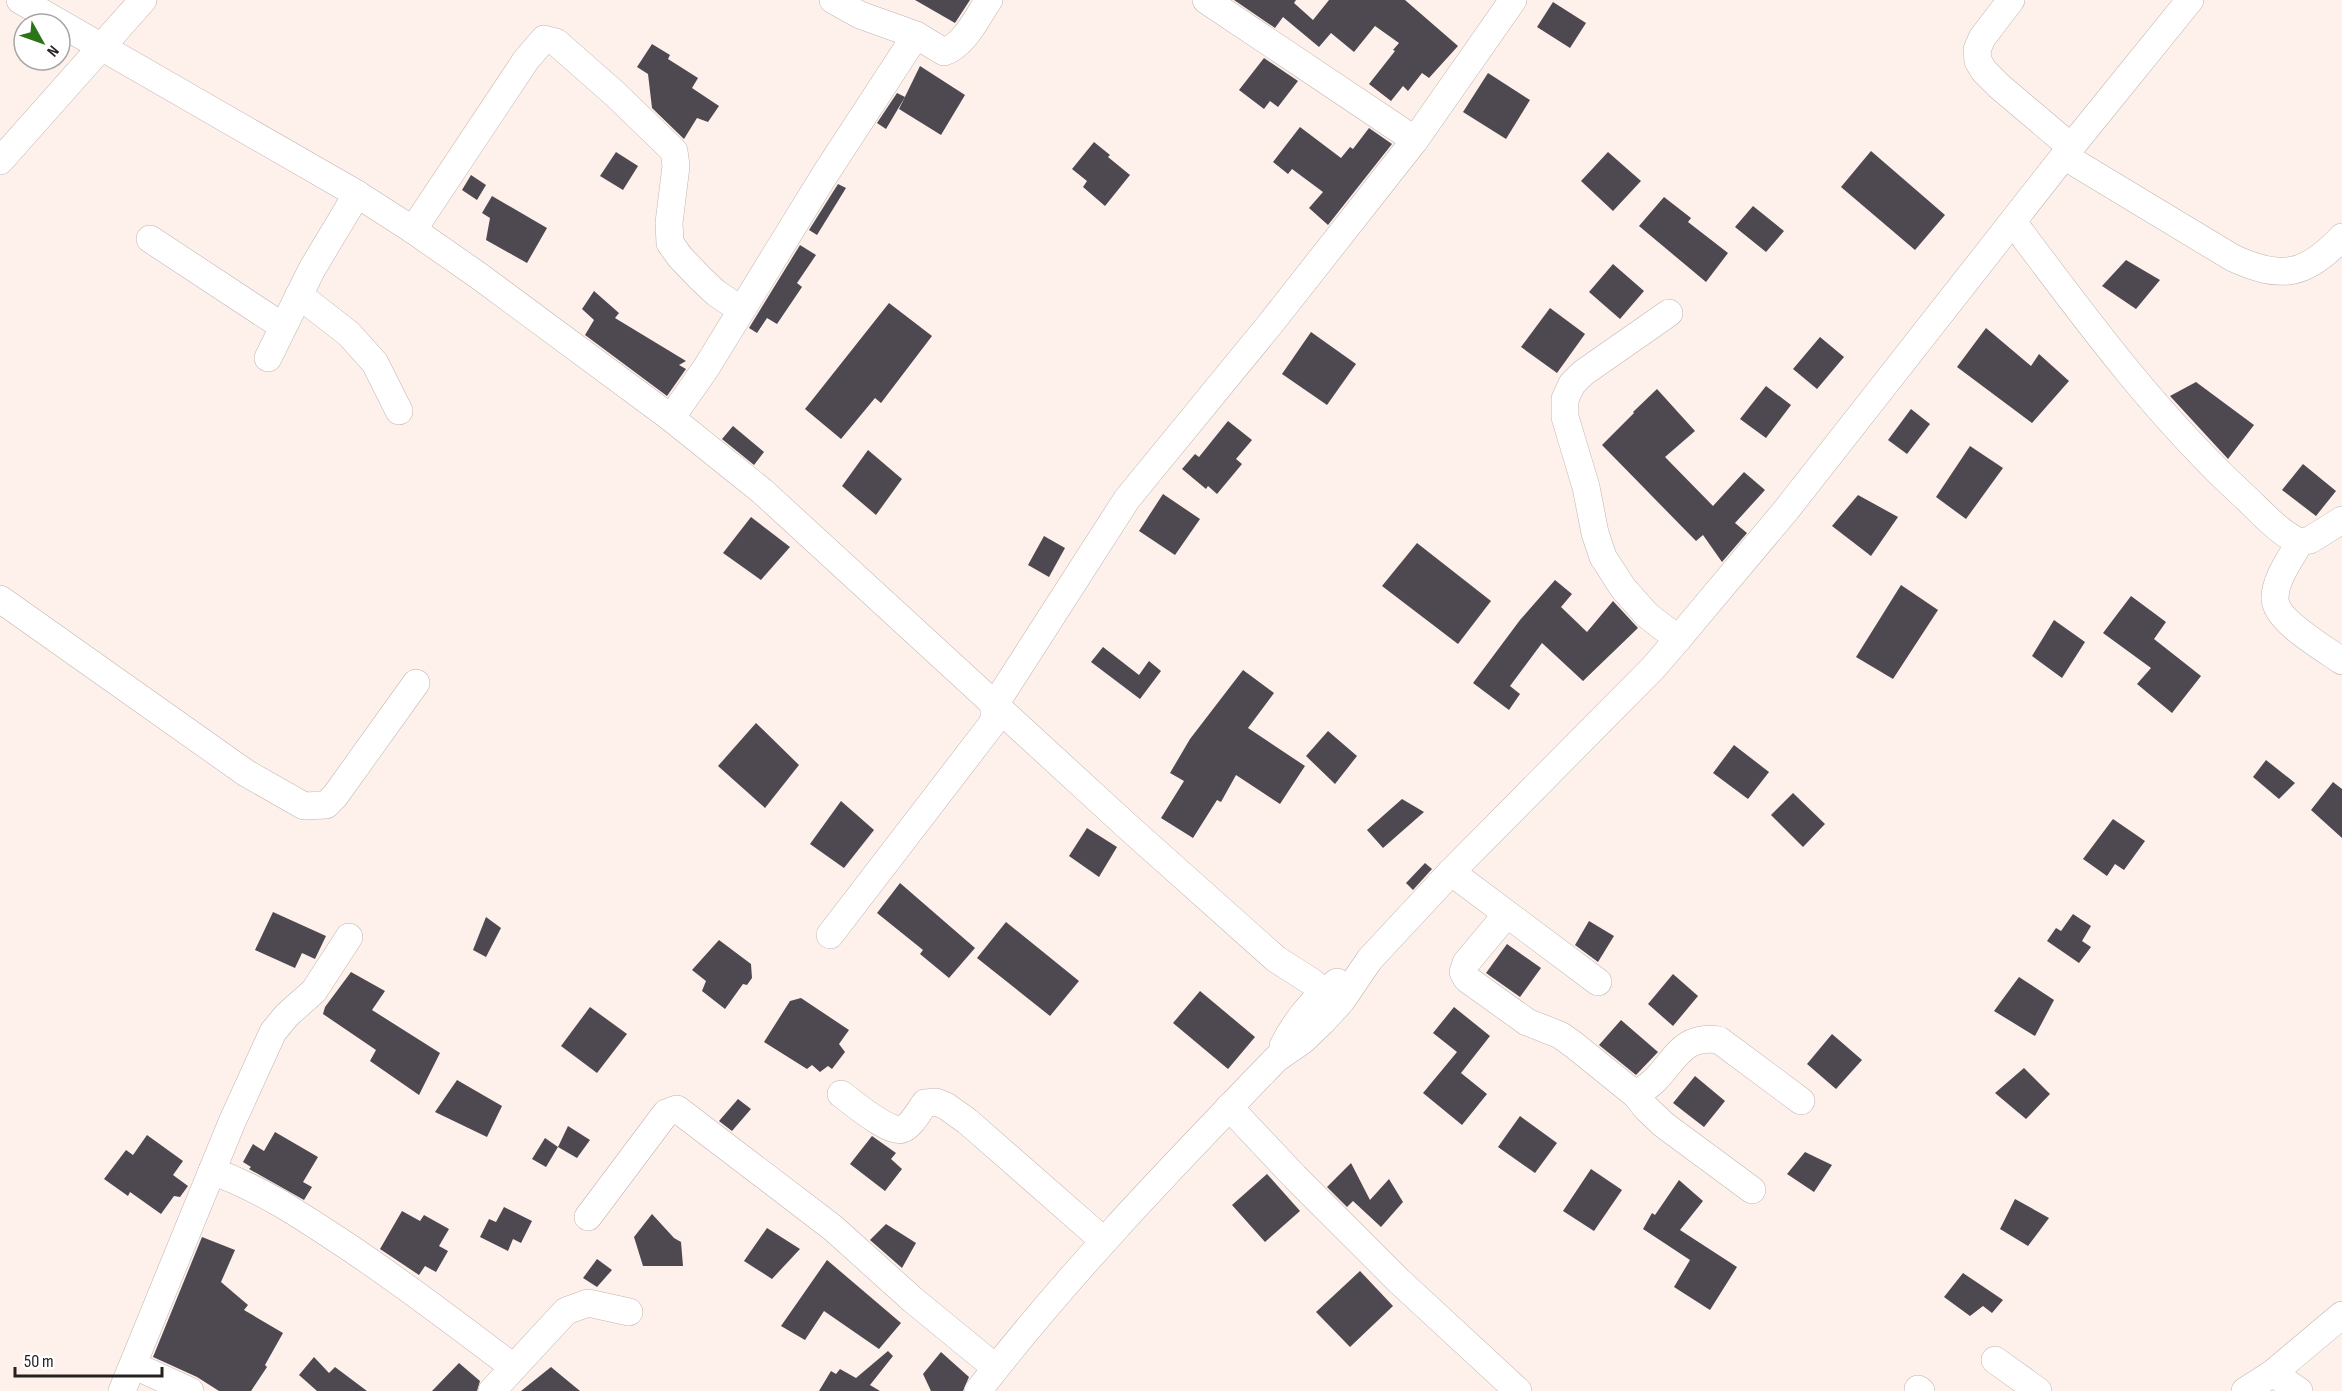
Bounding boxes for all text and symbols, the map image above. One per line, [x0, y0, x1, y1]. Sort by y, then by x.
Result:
north arrow [12, 12, 72, 72]
text: N [42, 41, 62, 60]
scale bar [15, 1340, 162, 1378]
text: 50 m [24, 1351, 54, 1372]

